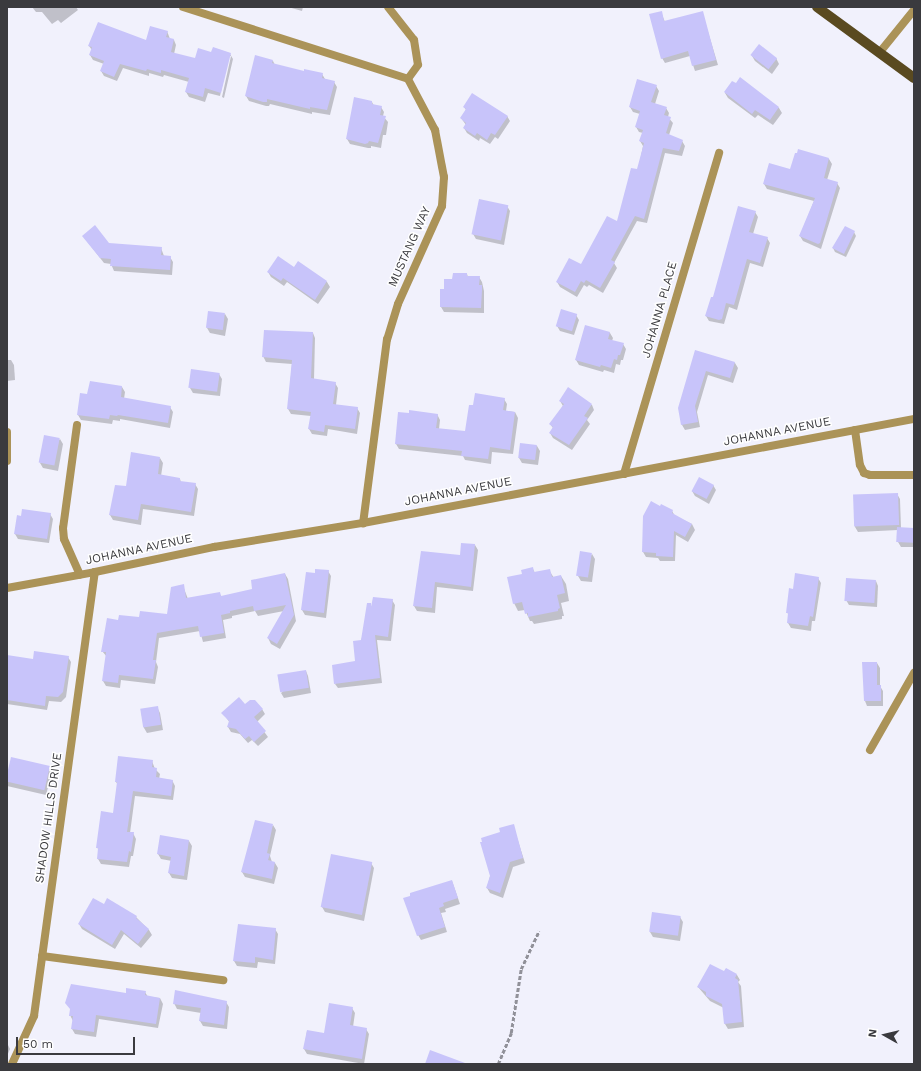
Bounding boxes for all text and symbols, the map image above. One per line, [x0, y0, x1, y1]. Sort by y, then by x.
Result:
street label: MUSTANG WAY [386, 204, 434, 290]
street label: JOHANNA PLACE [639, 260, 681, 360]
street label: JOHANNA AVENUE [722, 414, 832, 450]
street label: JOHANNA AVENUE [403, 474, 513, 510]
street label: JOHANNA AVENUE [84, 532, 194, 568]
street label: SHADOW HILLS DRIVE [33, 752, 65, 884]
north arrow [865, 1015, 905, 1055]
text: N [866, 1028, 880, 1038]
scale bar [18, 1029, 137, 1055]
text: 50 m [23, 1037, 53, 1051]

